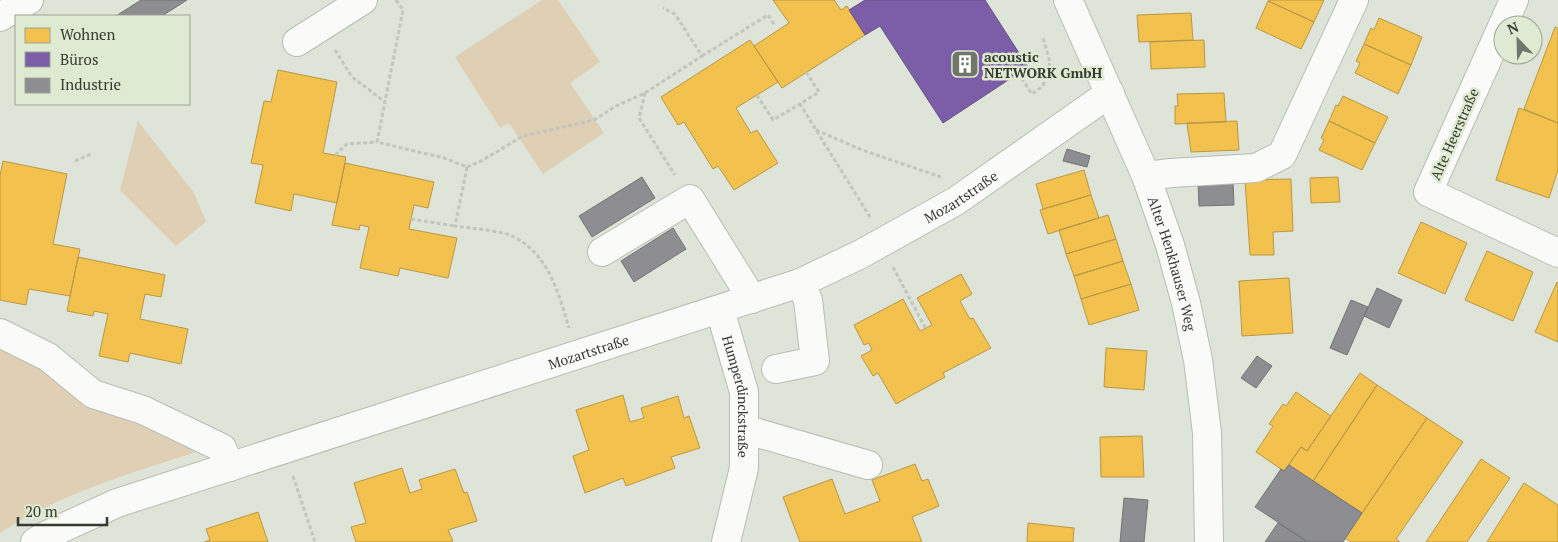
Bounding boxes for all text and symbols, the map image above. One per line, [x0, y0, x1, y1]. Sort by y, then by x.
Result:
legend [15, 15, 190, 105]
north arrow [1493, 15, 1543, 65]
text: N [1504, 17, 1522, 38]
text: Wohnen [60, 24, 116, 44]
place label: acoustic NETWORK GmbH [984, 47, 1103, 82]
text: Büros [60, 49, 98, 69]
building icon: acoustic NETWORK GmbH [950, 49, 980, 79]
text: Industrie [60, 74, 121, 94]
street label: Alte Heerstraße [1425, 85, 1483, 183]
street label: Mozartstraße [920, 166, 1001, 227]
street label: Alter Henkhauser Weg [1144, 193, 1201, 333]
street label: Mozartstraße [545, 329, 631, 373]
street label: Humperdinckstraße [718, 333, 754, 458]
scale bar [18, 494, 106, 526]
text: 20 m [25, 501, 58, 521]

